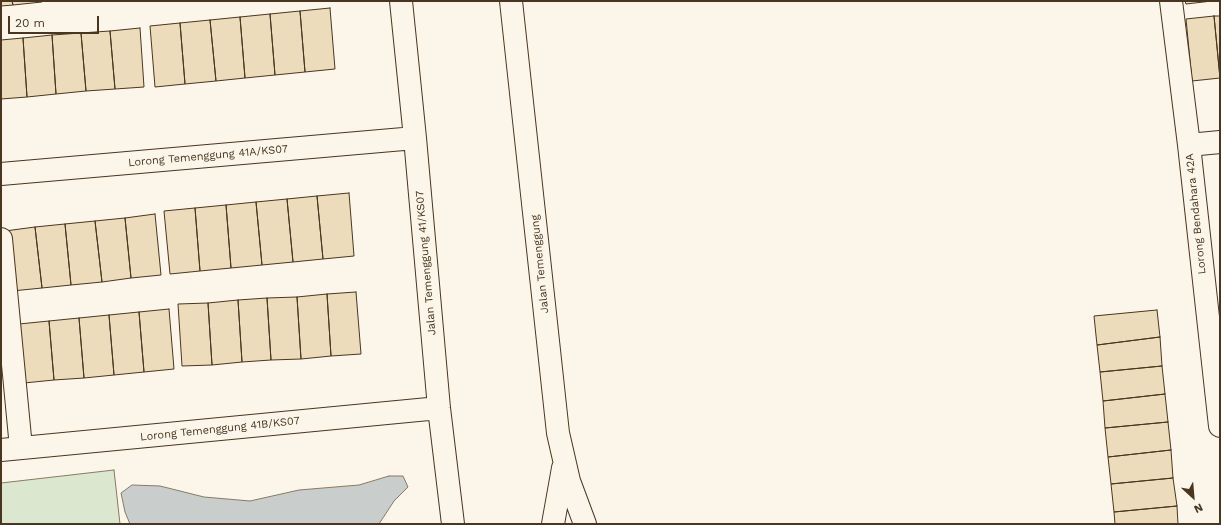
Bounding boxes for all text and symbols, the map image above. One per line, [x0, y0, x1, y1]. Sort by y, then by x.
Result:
scale bar [10, 8, 101, 34]
text: 20 m [15, 16, 45, 30]
street label: Lorong Temenggung 41A/KS07 [128, 142, 288, 170]
street label: Lorong Bendahara 42A [1183, 153, 1209, 275]
street label: Jalan Temenggung 41/KS07 [413, 190, 439, 336]
street label: Jalan Temenggung [528, 214, 552, 314]
street label: Lorong Temenggung 41B/KS07 [140, 414, 300, 444]
north arrow [1173, 477, 1213, 517]
text: N [1192, 501, 1205, 516]

